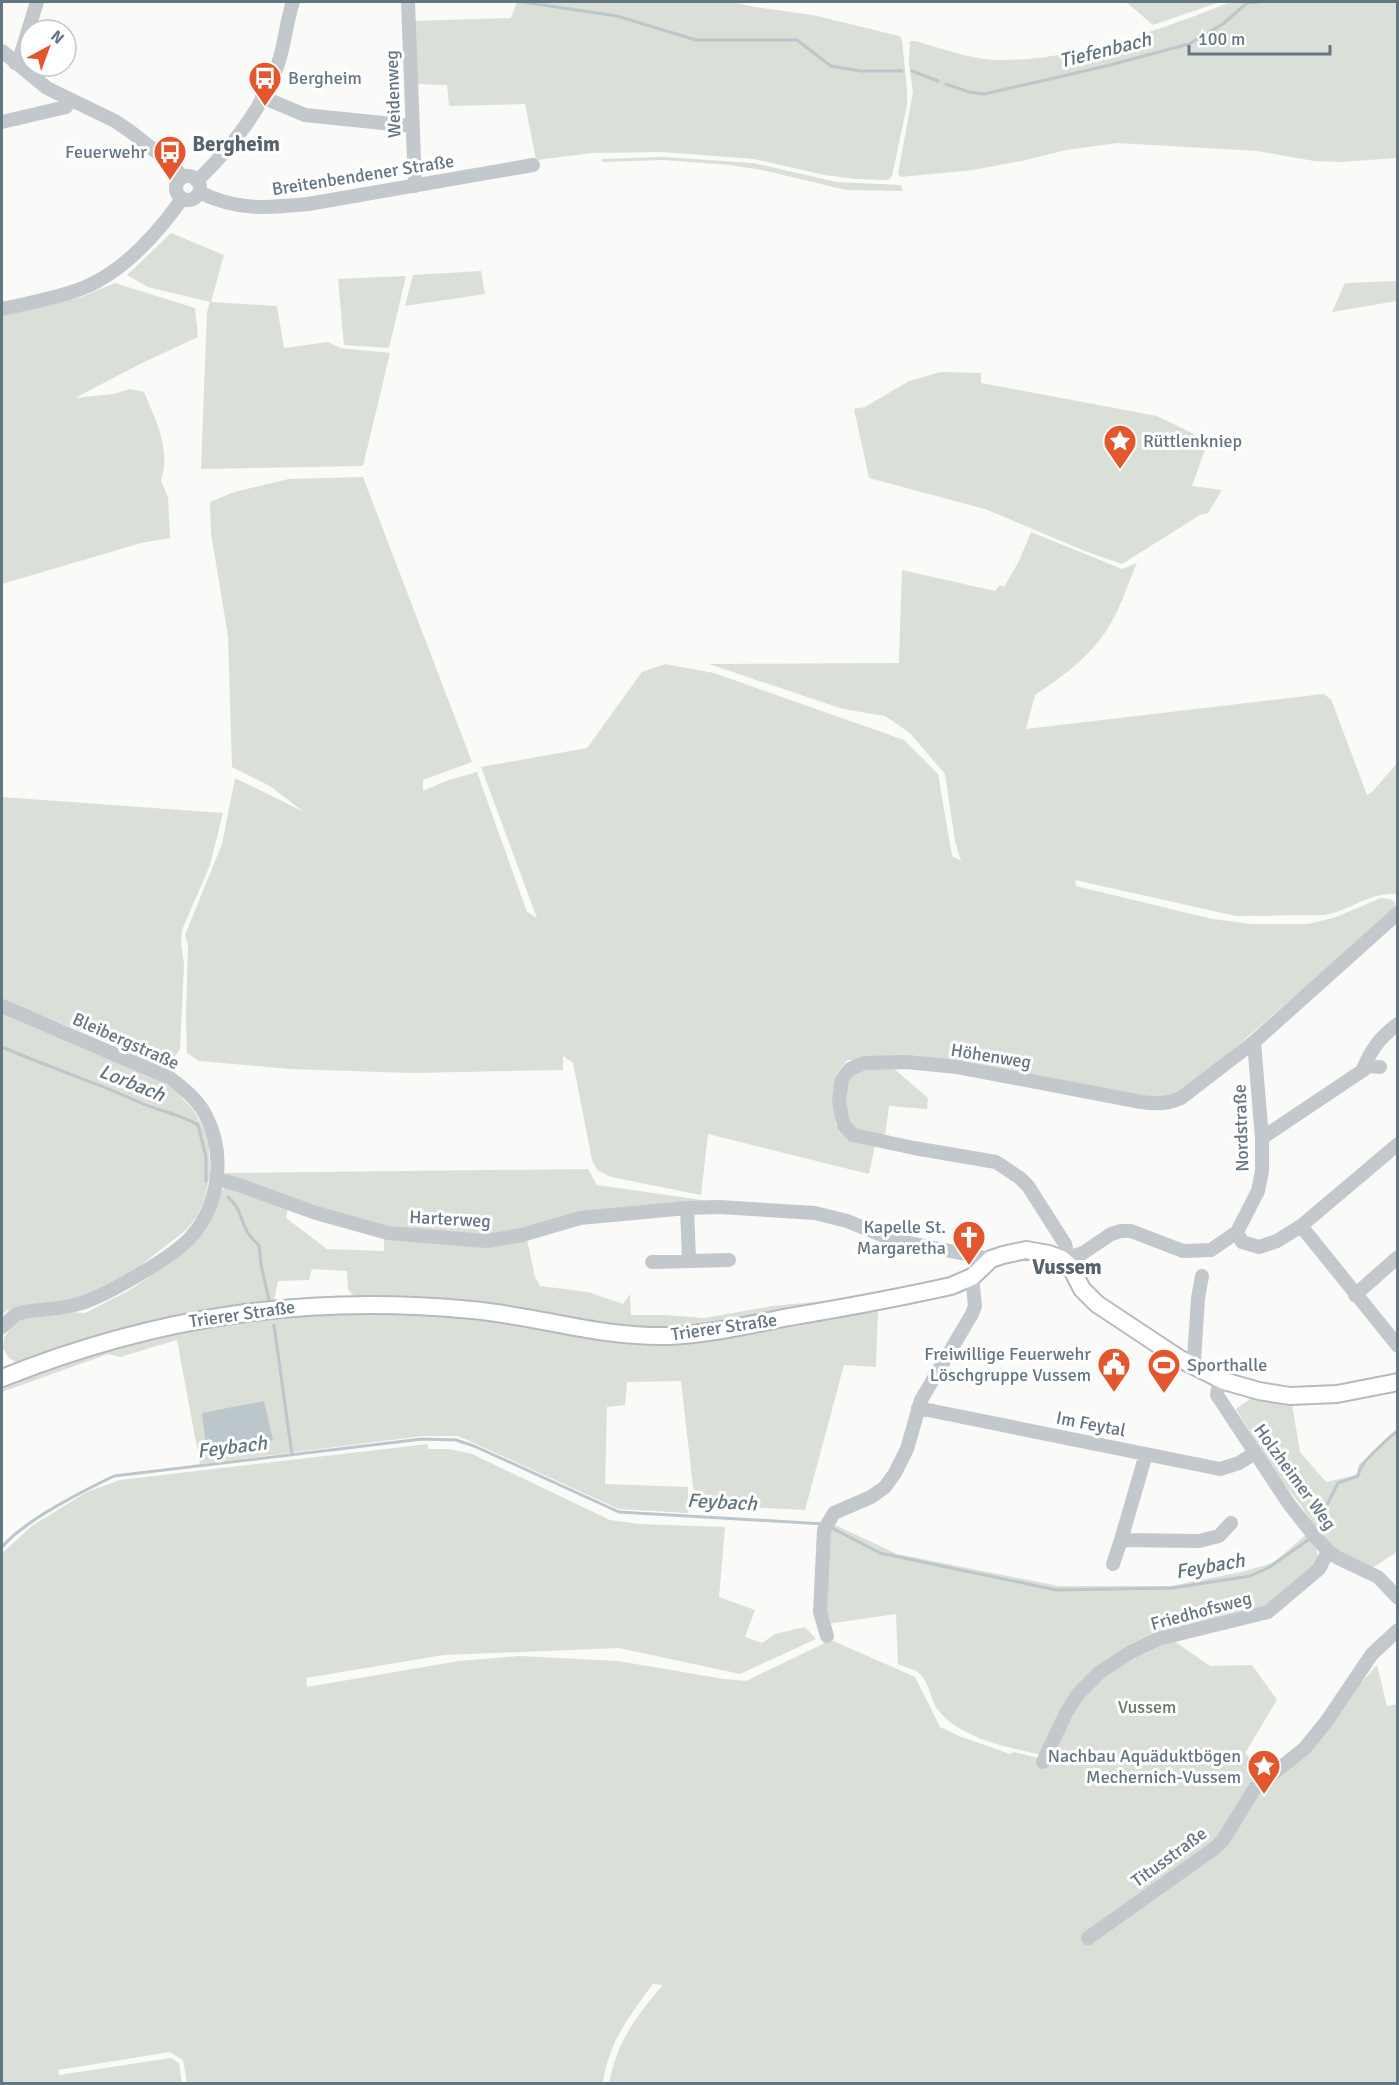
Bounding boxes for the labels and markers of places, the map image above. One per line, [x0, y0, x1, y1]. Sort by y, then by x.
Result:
bus stop icon: Bergheim [247, 60, 283, 107]
place label: Bergheim [288, 67, 362, 89]
bus stop icon: Feuerwehr [152, 134, 188, 181]
place label: Feuerwehr [65, 141, 147, 163]
place icon: Rüttlenkniep [1102, 423, 1138, 470]
place label: Rüttlenkniep [1143, 430, 1242, 452]
place label: Kapelle St. Margaretha [857, 1216, 946, 1259]
church icon: Kapelle St. Margaretha [951, 1219, 987, 1266]
place label: Freiwillige Feuerwehr Löschgruppe Vussem [924, 1343, 1091, 1386]
public building icon: Freiwillige Feuerwehr Löschgruppe Vussem [1096, 1346, 1132, 1393]
sports icon: Sporthalle [1146, 1347, 1182, 1394]
place label: Sporthalle [1187, 1354, 1267, 1376]
place label: Nachbau Aquäduktbögen Mechernich-Vussem [1048, 1745, 1241, 1788]
place icon: Nachbau Aquäduktbögen Mechernich-Vussem [1246, 1748, 1282, 1795]

